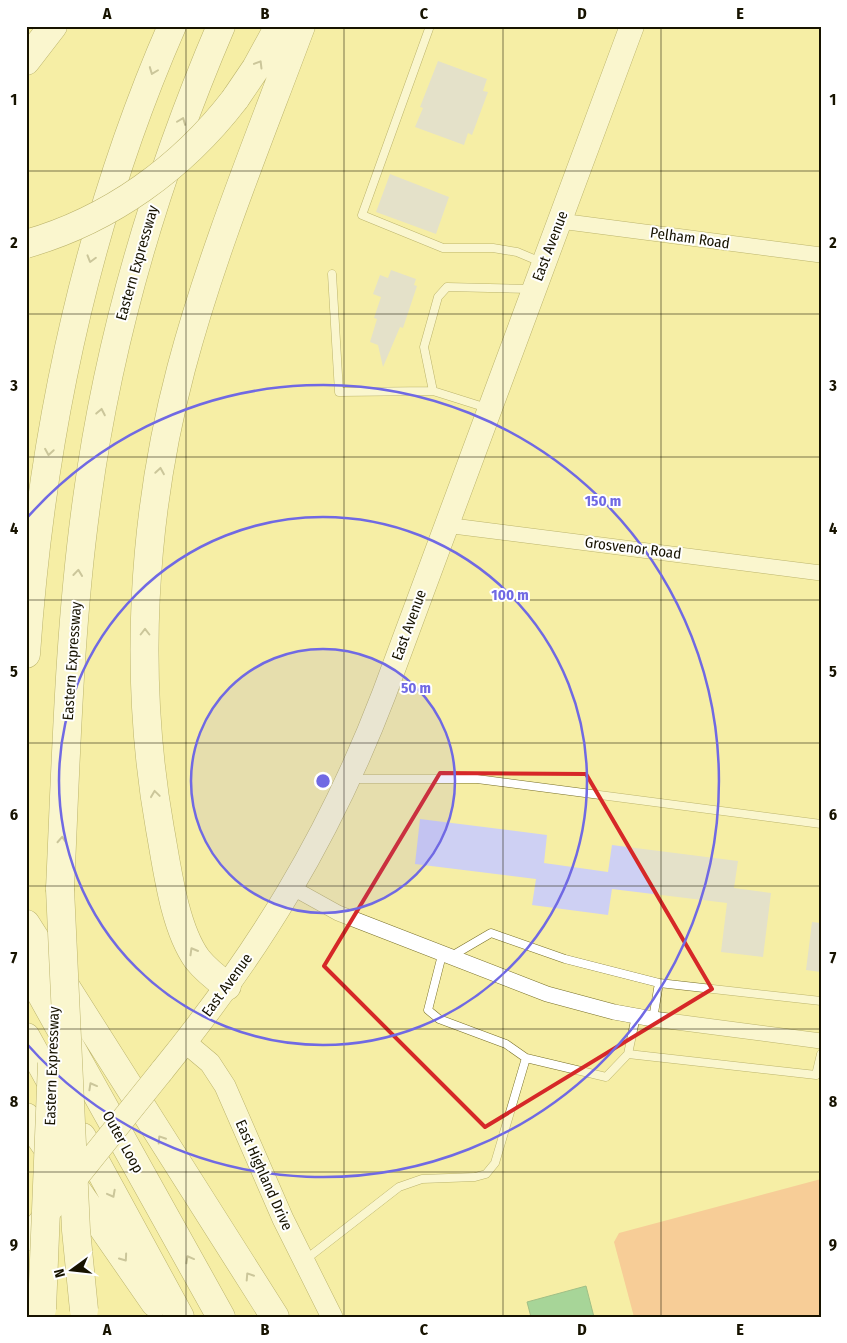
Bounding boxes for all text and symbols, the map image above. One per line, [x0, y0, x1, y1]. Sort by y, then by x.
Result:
text: A [102, 4, 112, 23]
text: B [261, 4, 270, 23]
text: C [420, 4, 429, 23]
text: D [577, 4, 587, 23]
text: E [736, 4, 744, 23]
one-way arrow [252, 60, 262, 69]
one-way arrow [149, 66, 159, 75]
text: 1 [11, 90, 17, 109]
text: 1 [830, 90, 836, 109]
one-way arrow [176, 118, 186, 126]
street label: Eastern Expressway [112, 203, 162, 323]
street label: East Avenue [528, 208, 572, 284]
street label: Pelham Road [649, 224, 731, 252]
text: 2 [9, 233, 18, 252]
text: 2 [828, 233, 837, 252]
one-way arrow [86, 254, 97, 263]
text: 3 [9, 376, 18, 395]
text: 3 [828, 376, 837, 395]
one-way arrow [96, 408, 106, 417]
one-way arrow [45, 447, 55, 456]
one-way arrow [154, 466, 164, 475]
text: 150 m [585, 492, 621, 510]
text: 4 [10, 519, 18, 538]
text: 4 [829, 519, 837, 538]
street label: Grosvenor Road [584, 533, 682, 563]
one-way arrow [73, 569, 84, 577]
text: 100 m [491, 586, 529, 604]
street label: East Avenue [388, 587, 430, 663]
street label: Eastern Expressway [59, 601, 85, 721]
one-way arrow [140, 628, 150, 636]
text: 5 [10, 662, 18, 681]
text: 5 [829, 662, 837, 681]
text: 50 m [401, 679, 431, 697]
centre of rings [314, 772, 332, 790]
one-way arrow [150, 790, 161, 798]
text: 6 [10, 805, 18, 824]
text: 6 [829, 805, 837, 824]
one-way arrow [57, 836, 67, 844]
text: 7 [11, 948, 18, 967]
one-way arrow [189, 948, 199, 957]
text: 7 [830, 948, 837, 967]
street label: East Avenue [198, 950, 256, 1020]
street label: Eastern Expressway [41, 1006, 63, 1126]
one-way arrow [89, 1083, 99, 1092]
text: 8 [10, 1092, 19, 1111]
text: 8 [829, 1092, 838, 1111]
street label: Outer Loop [99, 1108, 147, 1176]
street label: East Highland Drive [232, 1117, 296, 1233]
one-way arrow [158, 1135, 167, 1144]
one-way arrow [106, 1189, 116, 1198]
text: 9 [10, 1235, 18, 1254]
text: 9 [829, 1235, 837, 1254]
north arrow [48, 1246, 98, 1296]
one-way arrow [118, 1252, 127, 1262]
one-way arrow [185, 1255, 195, 1264]
text: N [51, 1267, 69, 1279]
one-way arrow [245, 1272, 255, 1281]
text: A [102, 1320, 112, 1339]
text: B [261, 1320, 270, 1339]
text: C [420, 1320, 429, 1339]
text: D [577, 1320, 587, 1339]
text: E [736, 1320, 744, 1339]

